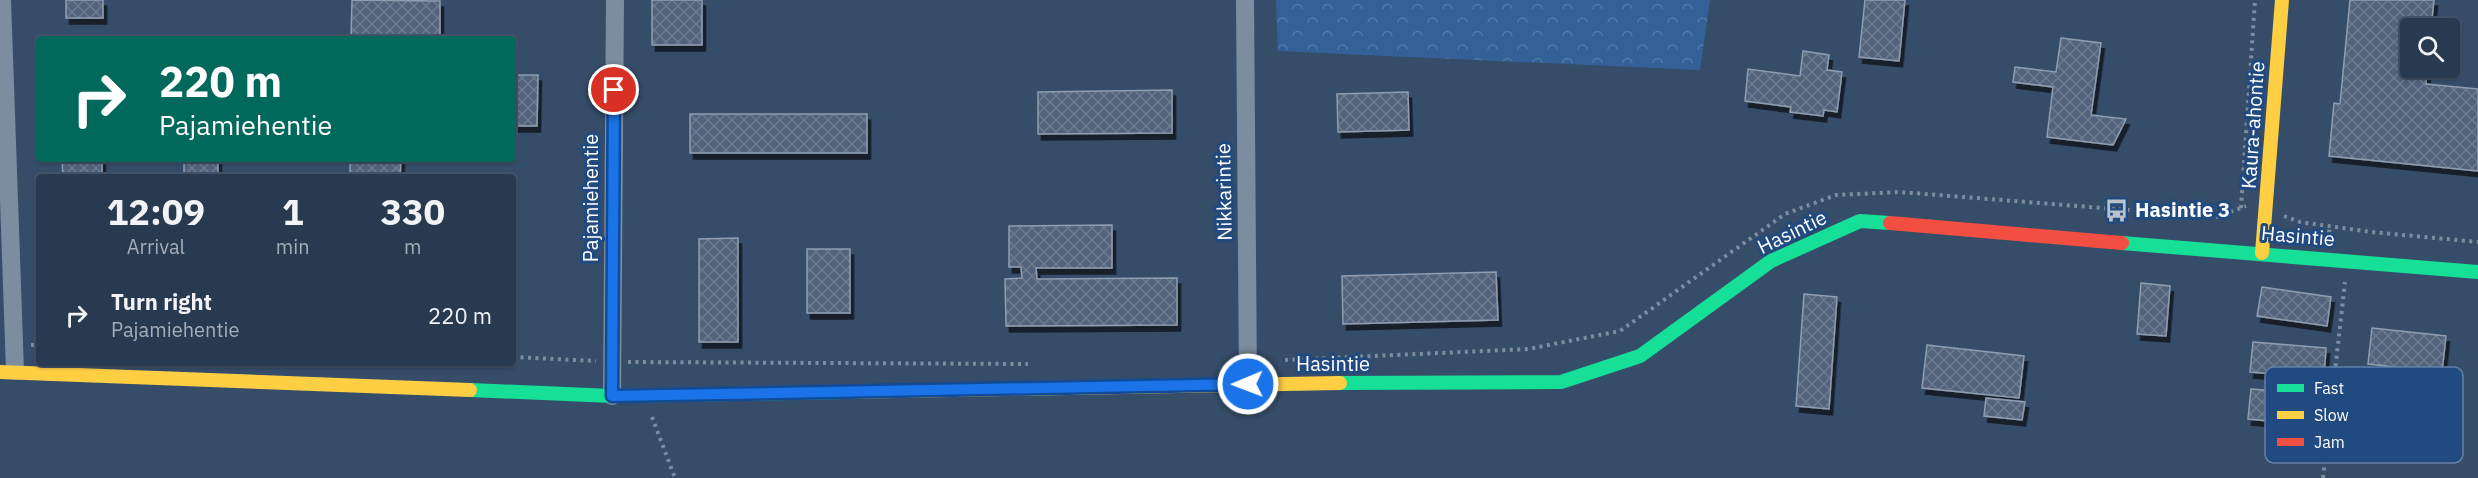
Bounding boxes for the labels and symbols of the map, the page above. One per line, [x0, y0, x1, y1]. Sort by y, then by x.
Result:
street label: Kaura-ahontie [2235, 60, 2270, 190]
pin [588, 64, 639, 115]
street label: Pajamiehentie [577, 134, 604, 262]
street label: Nikkarintie [1209, 143, 1238, 241]
place label: Hasintie 3 [2135, 196, 2230, 223]
bus stop icon: Hasintie 3 [2104, 197, 2130, 223]
street label: Hasintie [1753, 203, 1831, 260]
street label: Hasintie [2260, 219, 2336, 252]
street label: Hasintie [1296, 350, 1370, 377]
position arrow [1216, 352, 1280, 416]
legend [2265, 367, 2463, 463]
text: Fast [2314, 378, 2344, 398]
text: Slow [2314, 405, 2349, 425]
text: Jam [2314, 432, 2345, 452]

